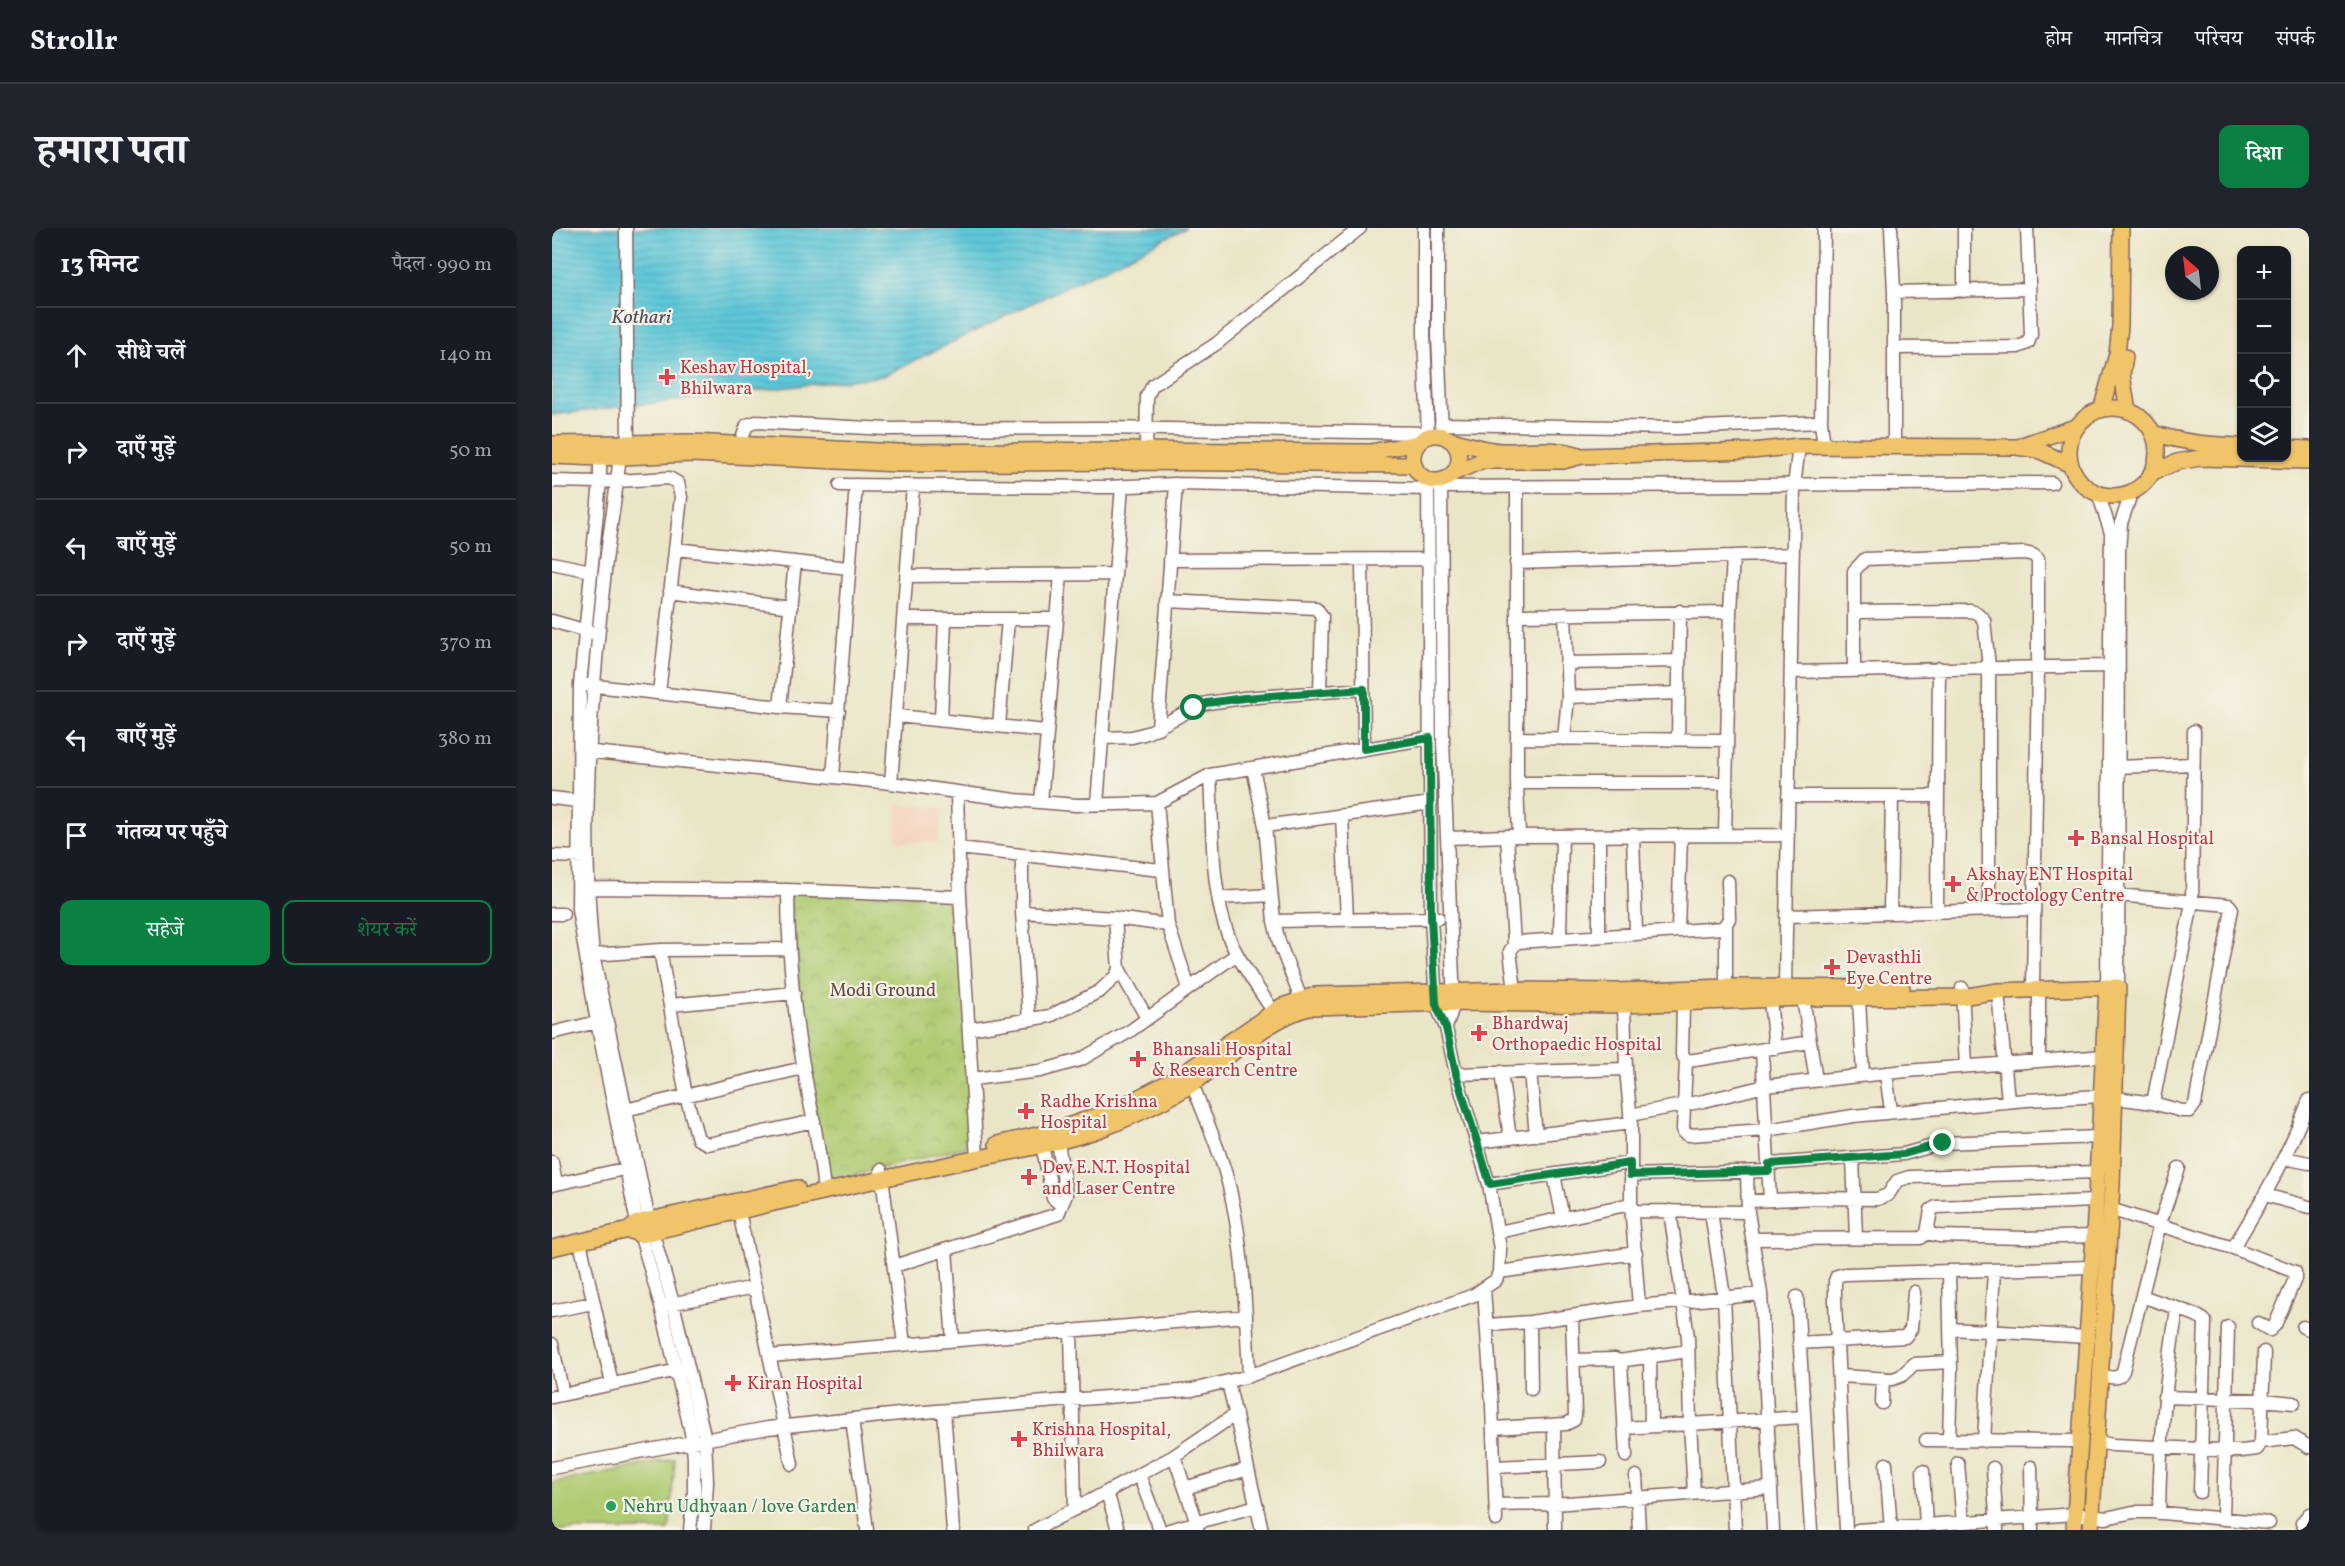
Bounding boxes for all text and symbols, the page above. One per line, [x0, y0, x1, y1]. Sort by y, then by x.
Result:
text: Strollr [30, 22, 118, 61]
text: होम [2045, 25, 2072, 54]
text: मानचित्र [2105, 25, 2162, 54]
text: परिचय [2195, 25, 2243, 54]
text: संपर्क [2276, 25, 2315, 54]
text: हमारा पता [36, 123, 187, 182]
button: दिशा [2219, 125, 2309, 188]
north arrow [2165, 246, 2219, 300]
map controls [2237, 246, 2291, 462]
button: + [2237, 246, 2291, 300]
text: 13 मिनट [60, 247, 138, 283]
text: पैदल · 990 m [392, 251, 492, 279]
button: − [2237, 300, 2291, 354]
water label: Kothari [611, 304, 672, 332]
text: सीधे चलें [117, 338, 185, 369]
icon: ahead [60, 339, 93, 372]
text: 140 m [439, 341, 492, 369]
button: locate [2237, 354, 2291, 408]
place label: Keshav Hospital, Bhilwara [680, 356, 811, 402]
marker: Keshav Hospital, Bhilwara [658, 368, 676, 386]
button: layers [2237, 408, 2291, 462]
text: दाएँ मुड़ें [117, 434, 175, 465]
icon: right [60, 435, 93, 468]
text: 50 m [449, 437, 492, 465]
text: बाएँ मुड़ें [117, 530, 176, 561]
icon: left [60, 531, 93, 564]
text: 50 m [449, 533, 492, 561]
text: दाएँ मुड़ें [117, 626, 175, 657]
icon: right [60, 627, 93, 660]
text: 370 m [439, 629, 492, 657]
route start [1180, 694, 1206, 720]
text: बाएँ मुड़ें [117, 722, 176, 753]
icon: left [60, 723, 93, 756]
text: 380 m [438, 725, 492, 753]
text: गंतव्य पर पहुँचे [117, 818, 228, 849]
icon: arrive [60, 819, 93, 852]
place label: Bansal Hospital [2090, 827, 2214, 852]
marker: Bansal Hospital [2067, 829, 2085, 847]
place label: Akshay ENT Hospital & Proctology Centre [1966, 863, 2133, 909]
marker: Akshay ENT Hospital & Proctology Centre [1944, 875, 1962, 893]
button: सहेजें [60, 900, 270, 965]
button: शेयर करें [282, 900, 492, 965]
place label: Devasthli Eye Centre [1846, 946, 1932, 992]
marker: Devasthli Eye Centre [1823, 958, 1841, 976]
park label: Modi Ground [830, 979, 936, 1004]
place label: Bhardwaj Orthopaedic Hospital [1492, 1012, 1662, 1058]
marker: Bhardwaj Orthopaedic Hospital [1470, 1024, 1488, 1042]
place label: Bhansali Hospital & Research Centre [1152, 1038, 1298, 1084]
marker: Bhansali Hospital & Research Centre [1129, 1050, 1147, 1068]
place label: Radhe Krishna Hospital [1040, 1090, 1158, 1136]
marker: Radhe Krishna Hospital [1017, 1102, 1035, 1120]
route end [1929, 1129, 1955, 1155]
place label: Dev E.N.T. Hospital and Laser Centre [1042, 1156, 1190, 1202]
marker: Dev E.N.T. Hospital and Laser Centre [1020, 1168, 1038, 1186]
place label: Kiran Hospital [747, 1372, 863, 1397]
marker: Kiran Hospital [724, 1374, 742, 1392]
place label: Krishna Hospital, Bhilwara [1032, 1418, 1171, 1464]
marker: Krishna Hospital, Bhilwara [1010, 1430, 1028, 1448]
place label: Nehru Udhyaan / love Garden [623, 1495, 857, 1520]
marker: Nehru Udhyaan / love Garden [604, 1499, 618, 1513]

